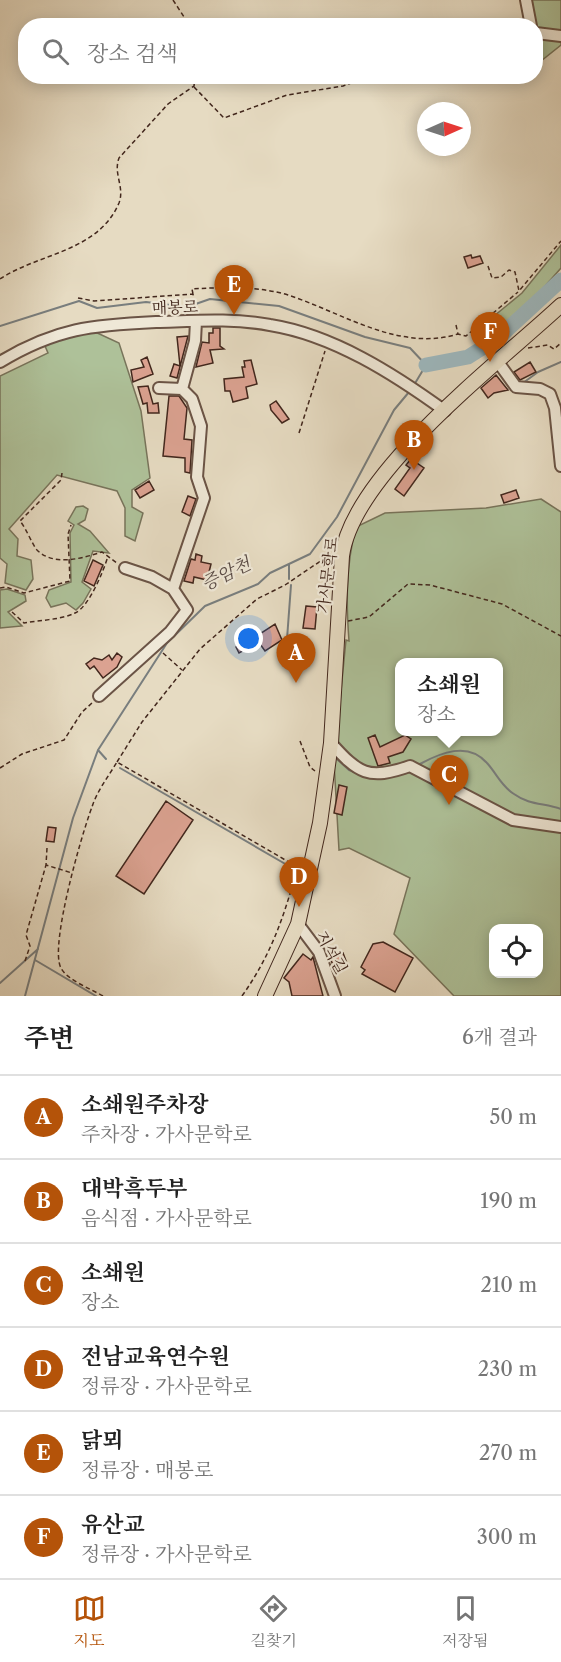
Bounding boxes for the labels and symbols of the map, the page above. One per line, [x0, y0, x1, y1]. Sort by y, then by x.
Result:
north arrow [417, 102, 471, 156]
pin: E [214, 266, 254, 315]
street label: 매봉로 [151, 296, 199, 318]
pin: F [470, 312, 510, 362]
pin: B [394, 420, 434, 470]
street label: 가사문학로 [312, 535, 342, 615]
water label: 증암천 [198, 552, 256, 595]
your location [234, 624, 263, 653]
pin: A [276, 634, 316, 683]
pin: C [430, 756, 468, 805]
pin: D [280, 858, 318, 907]
street label: 지석길 [312, 927, 352, 977]

